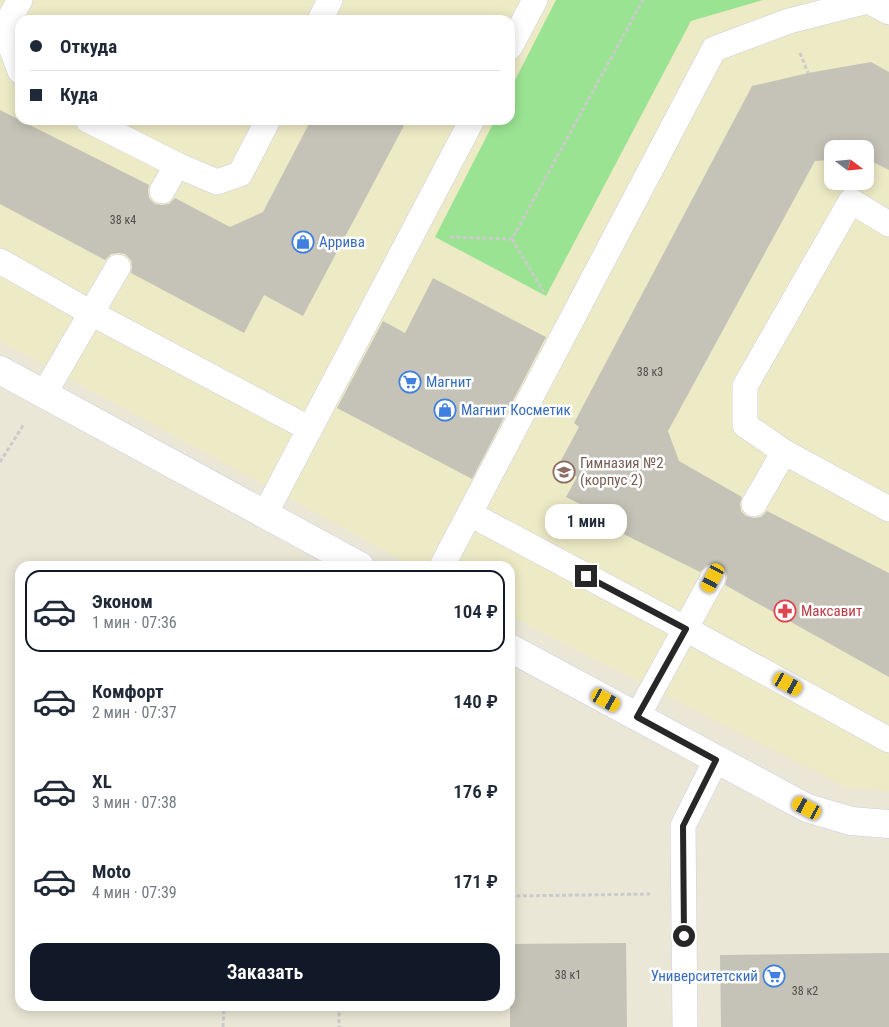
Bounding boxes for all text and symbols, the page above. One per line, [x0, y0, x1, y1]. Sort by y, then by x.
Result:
text: Откуда [60, 35, 117, 58]
text: Куда [60, 83, 98, 106]
north arrow [824, 140, 874, 190]
map controls [824, 140, 874, 190]
house number: 38 к4 [110, 213, 136, 227]
shop icon: Аррива [291, 230, 315, 254]
place label: Аррива [319, 233, 365, 251]
house number: 38 к3 [637, 365, 663, 379]
supermarket icon: Магнит [398, 370, 422, 394]
place label: Магнит [426, 373, 472, 391]
shop icon: Магнит Косметик [433, 398, 457, 422]
place label: Магнит Косметик [461, 401, 571, 419]
place label: Гимназия №2 (корпус 2) [580, 454, 664, 489]
school or university icon: Гимназия №2 (корпус 2) [552, 460, 576, 484]
callout: 1 мин [545, 504, 627, 538]
text: 1 мин [567, 512, 605, 531]
car [699, 561, 726, 595]
route end [575, 565, 597, 587]
icon: car [32, 589, 77, 634]
text: Эконом [92, 590, 153, 613]
pharmacy icon: Максавит [773, 599, 797, 623]
text: 104 ₽ [453, 600, 498, 623]
place label: Максавит [801, 602, 862, 620]
text: 1 мин · 07:36 [92, 613, 177, 632]
car [771, 670, 804, 698]
icon: car [32, 679, 77, 724]
text: Комфорт [92, 680, 164, 703]
car [589, 686, 622, 714]
text: 140 ₽ [453, 690, 498, 713]
text: 2 мин · 07:37 [92, 703, 177, 722]
icon: car [32, 769, 77, 814]
text: XL [92, 770, 112, 793]
text: 176 ₽ [453, 780, 498, 803]
text: 3 мин · 07:38 [92, 793, 177, 812]
car [790, 794, 823, 822]
icon: car [32, 859, 77, 904]
text: Moto [92, 860, 131, 883]
text: 171 ₽ [453, 870, 498, 893]
text: 4 мин · 07:39 [92, 883, 177, 902]
route start [673, 925, 695, 947]
button: Заказать [30, 943, 500, 1001]
supermarket icon: Университетский [762, 964, 786, 988]
place label: Университетский [651, 967, 758, 985]
house number: 38 к1 [555, 968, 581, 982]
house number: 38 к2 [792, 984, 818, 998]

